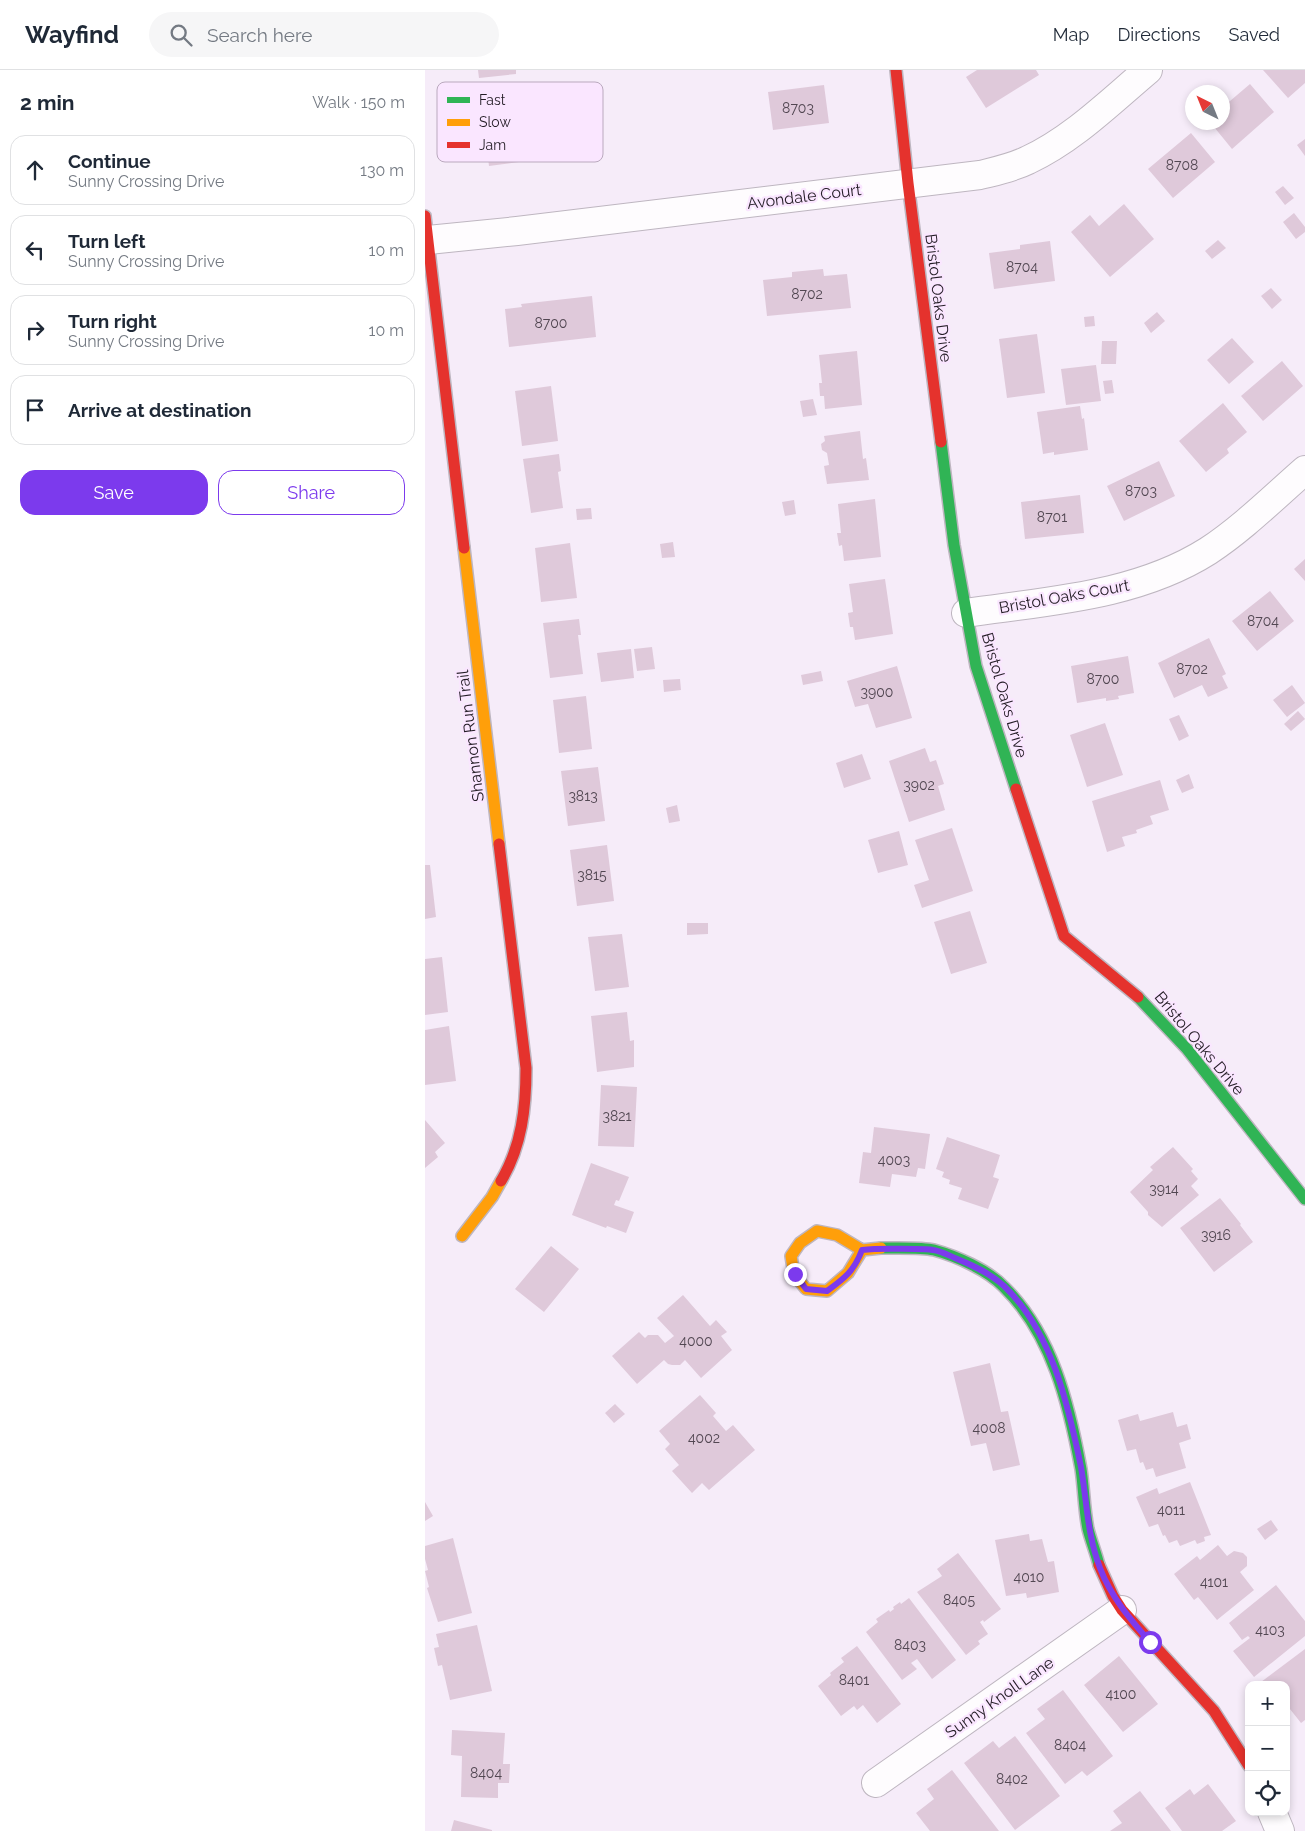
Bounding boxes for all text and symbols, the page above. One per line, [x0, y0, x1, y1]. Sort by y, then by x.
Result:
search box [149, 12, 499, 57]
text: Wayfind [25, 20, 119, 49]
icon: search [167, 21, 195, 49]
text: Search here [207, 24, 312, 46]
text: Map [1053, 24, 1089, 45]
text: Directions [1117, 24, 1201, 45]
text: Saved [1229, 24, 1280, 45]
legend [437, 82, 603, 162]
north arrow [1185, 85, 1230, 130]
text: 2 min [20, 90, 74, 115]
text: Fast [479, 92, 506, 108]
text: Walk · 150 m [312, 93, 405, 112]
house number: 8703 [782, 100, 814, 116]
text: Slow [479, 114, 511, 130]
text: Jam [479, 137, 506, 153]
text: Continue [68, 150, 151, 172]
icon: ahead [21, 156, 49, 184]
house number: 8708 [1166, 157, 1198, 173]
text: 130 m [360, 161, 404, 180]
text: Sunny Crossing Drive [68, 172, 224, 191]
street label: Avondale Court [746, 180, 863, 213]
text: Turn left [68, 230, 145, 252]
street label: Bristol Oaks Drive [921, 233, 956, 363]
icon: left [21, 236, 49, 264]
text: 10 m [369, 241, 404, 260]
text: Sunny Crossing Drive [68, 252, 224, 271]
house number: 8704 [1006, 259, 1038, 275]
house number: 8702 [791, 286, 823, 302]
text: Turn right [68, 310, 157, 332]
house number: 8700 [535, 315, 567, 331]
icon: right [21, 316, 49, 344]
text: 10 m [369, 321, 404, 340]
text: Sunny Crossing Drive [68, 332, 224, 351]
icon: arrive [21, 396, 49, 424]
text: Arrive at destination [68, 399, 252, 421]
button: Save [20, 470, 208, 515]
button: Share [218, 470, 405, 515]
house number: 8703 [1125, 483, 1157, 499]
house number: 8701 [1037, 509, 1067, 525]
street label: Bristol Oaks Court [997, 576, 1131, 617]
house number: 8704 [1247, 613, 1279, 629]
street label: Bristol Oaks Drive [978, 630, 1031, 760]
house number: 8702 [1176, 661, 1208, 677]
street label: Shannon Run Trail [453, 668, 488, 803]
house number: 8700 [1087, 671, 1119, 687]
house number: 3900 [861, 684, 893, 700]
house number: 3902 [903, 777, 935, 793]
house number: 3813 [568, 788, 598, 804]
house number: 3815 [577, 867, 607, 883]
street label: Bristol Oaks Drive [1151, 988, 1248, 1099]
house number: 3821 [602, 1108, 632, 1124]
house number: 4003 [878, 1152, 910, 1168]
house number: 3914 [1149, 1181, 1179, 1197]
house number: 3916 [1201, 1227, 1231, 1243]
route end [784, 1263, 807, 1286]
house number: 4000 [679, 1333, 713, 1349]
house number: 4008 [972, 1420, 1006, 1436]
house number: 4002 [688, 1430, 720, 1446]
house number: 4011 [1157, 1502, 1185, 1518]
house number: 4010 [1014, 1569, 1044, 1585]
house number: 4101 [1200, 1574, 1228, 1590]
house number: 8405 [943, 1592, 975, 1608]
house number: 4103 [1255, 1622, 1285, 1638]
route start [1139, 1631, 1162, 1654]
house number: 8403 [894, 1637, 926, 1653]
street label: Sunny Knoll Lane [941, 1653, 1057, 1742]
house number: 8401 [839, 1672, 869, 1688]
map controls [1245, 1681, 1290, 1816]
button: + [1245, 1681, 1290, 1726]
house number: 4100 [1106, 1686, 1136, 1702]
button: − [1245, 1726, 1290, 1771]
house number: 8404 [1054, 1737, 1086, 1753]
house number: 8404 [470, 1765, 502, 1781]
house number: 8402 [996, 1771, 1028, 1787]
button: locate [1245, 1771, 1290, 1816]

